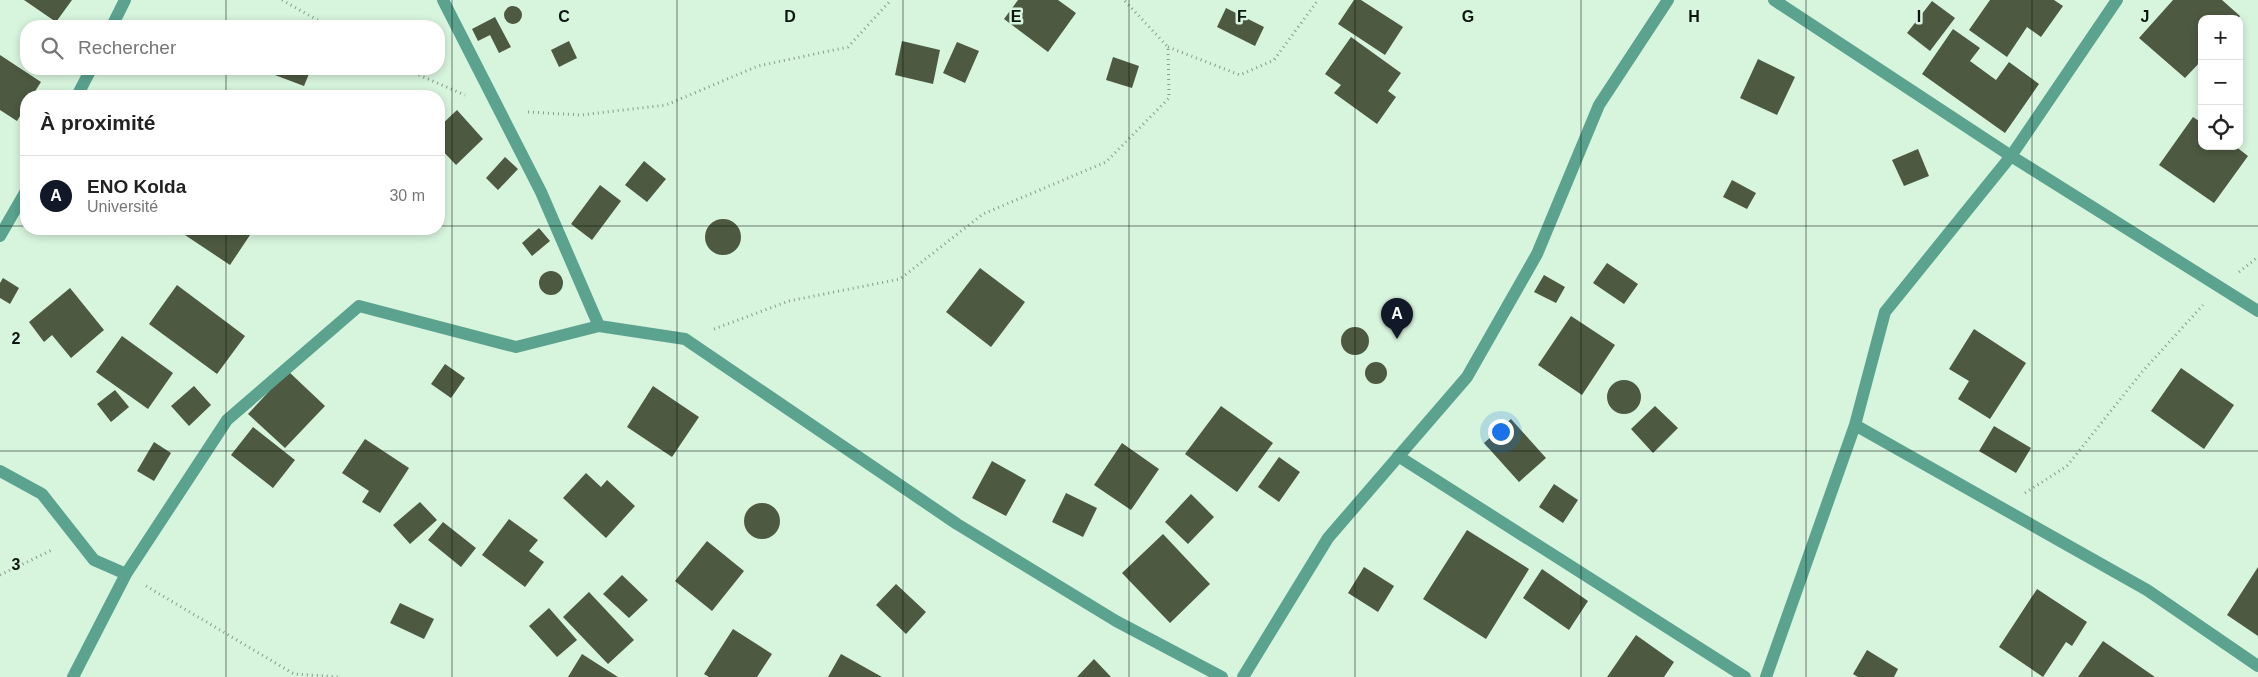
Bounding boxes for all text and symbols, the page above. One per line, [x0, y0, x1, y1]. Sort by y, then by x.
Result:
text: C [558, 8, 570, 25]
text: D [784, 8, 796, 25]
text: E [1011, 8, 1022, 25]
text: F [1237, 8, 1247, 25]
text: G [1462, 8, 1474, 25]
text: H [1688, 8, 1700, 25]
text: I [1917, 8, 1921, 25]
text: J [2141, 8, 2149, 25]
map controls [2198, 15, 2243, 150]
button: + [2198, 15, 2243, 60]
search box [20, 20, 445, 75]
icon: search [38, 34, 66, 62]
text: Rechercher [78, 37, 176, 58]
button: − [2198, 60, 2243, 105]
button: locate [2198, 105, 2243, 150]
text: À proximité [40, 111, 156, 134]
text: ENO Kolda [87, 176, 186, 197]
text: A [50, 187, 62, 204]
text: 30 m [389, 187, 425, 204]
text: Université [87, 198, 158, 215]
pin: A [1381, 298, 1413, 339]
text: 2 [12, 330, 21, 347]
your location [1488, 419, 1514, 445]
text: 3 [12, 556, 21, 573]

